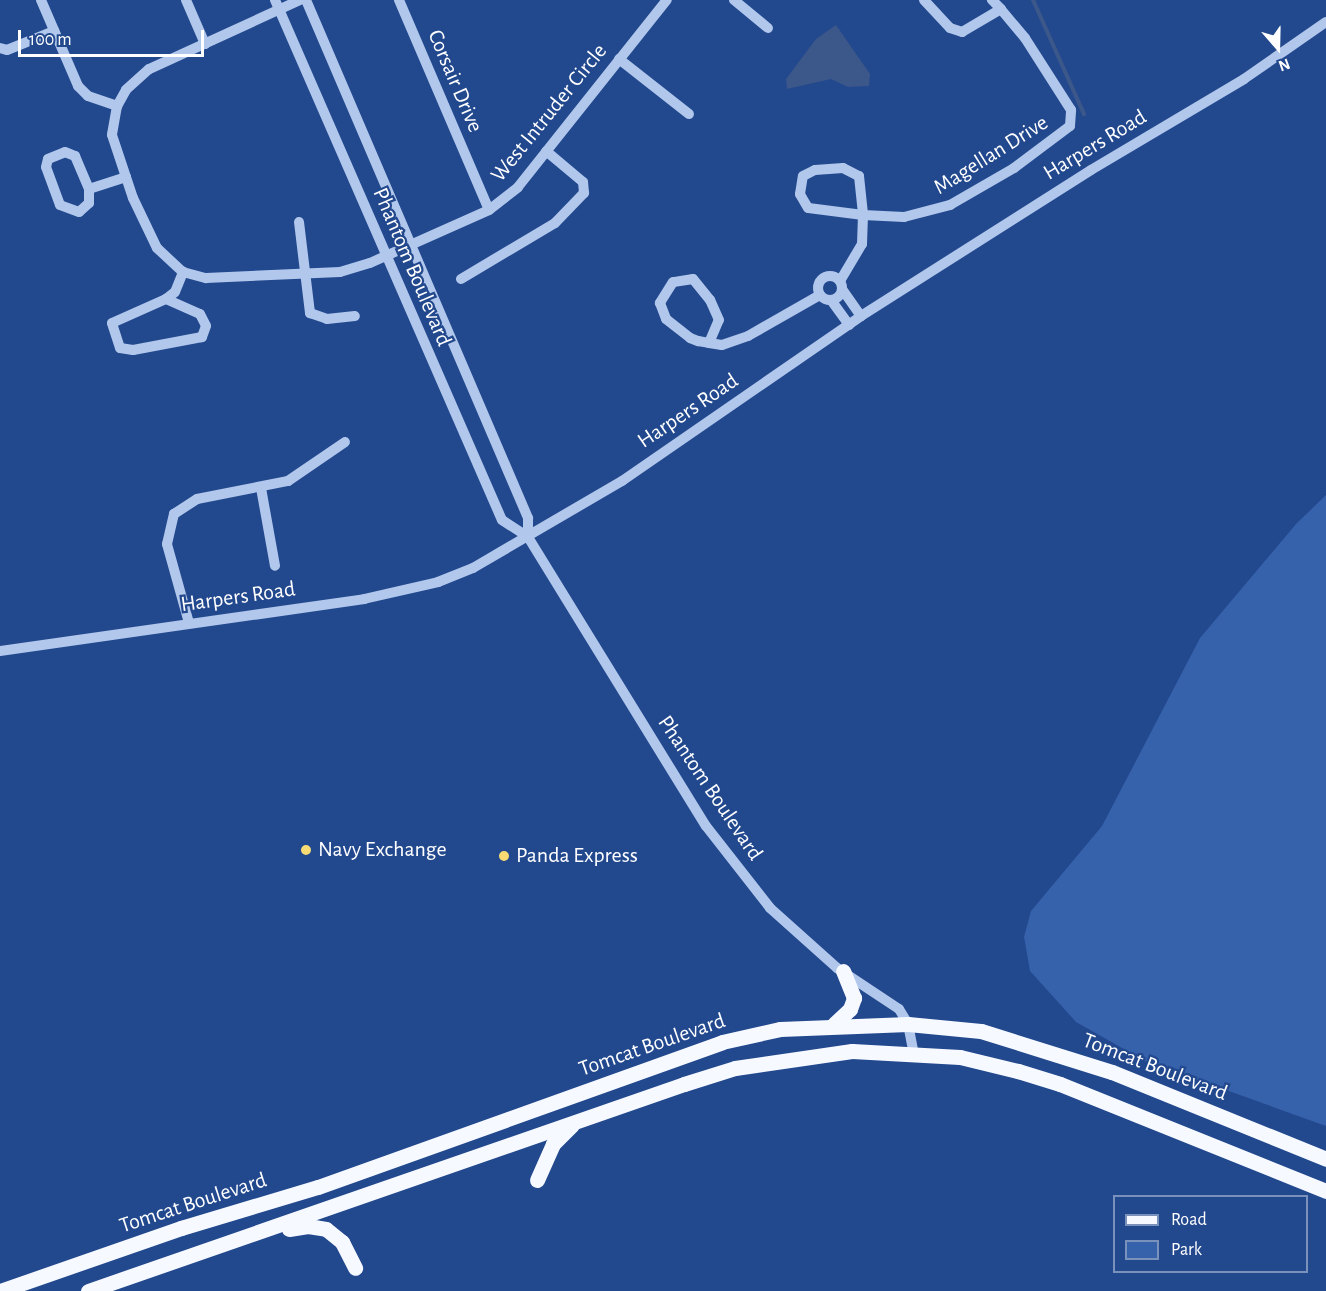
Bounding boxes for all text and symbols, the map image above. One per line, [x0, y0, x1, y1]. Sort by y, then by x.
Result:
scale bar [21, 18, 207, 56]
north arrow [1248, 18, 1308, 78]
street label: Corsair Drive [422, 26, 488, 136]
text: 100 m [29, 31, 72, 49]
street label: West Intruder Circle [485, 39, 613, 187]
text: N [1276, 55, 1292, 74]
street label: Harpers Road [1039, 104, 1151, 186]
street label: Magellan Drive [929, 109, 1053, 201]
street label: Phantom Boulevard [367, 184, 457, 350]
street label: Harpers Road [633, 368, 743, 454]
street label: Harpers Road [179, 576, 297, 618]
street label: Phantom Boulevard [652, 710, 768, 866]
place label: Navy Exchange [318, 837, 447, 863]
marker: Navy Exchange [299, 843, 313, 857]
place label: Panda Express [516, 843, 638, 869]
marker: Panda Express [497, 849, 511, 863]
street label: Tomcat Boulevard [575, 1008, 729, 1082]
street label: Tomcat Boulevard [1079, 1027, 1231, 1107]
street label: Tomcat Boulevard [116, 1167, 270, 1239]
legend [1113, 1195, 1308, 1273]
text: Road [1171, 1211, 1207, 1229]
text: Park [1171, 1241, 1202, 1259]

